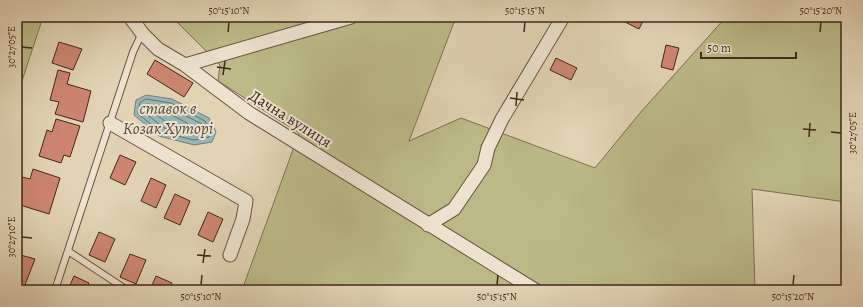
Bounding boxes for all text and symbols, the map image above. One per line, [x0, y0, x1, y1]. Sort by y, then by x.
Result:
text: 50°15'10"N [208, 4, 250, 17]
text: 50°15'15"N [505, 4, 545, 17]
text: 50°15'20"N [800, 4, 842, 17]
text: 30°27'05"E [5, 26, 18, 68]
scale bar [701, 34, 796, 60]
text: 50 m [707, 40, 731, 56]
street label: Дачна вулиця [245, 85, 336, 153]
water label: ставок в Козак Хуторі [123, 97, 214, 140]
text: 30°27'05"E [846, 112, 859, 154]
text: 30°27'10"E [5, 216, 18, 257]
text: 50°15'10"N [180, 290, 222, 303]
text: 50°15'15"N [477, 290, 517, 303]
text: 50°15'20"N [772, 290, 814, 303]

